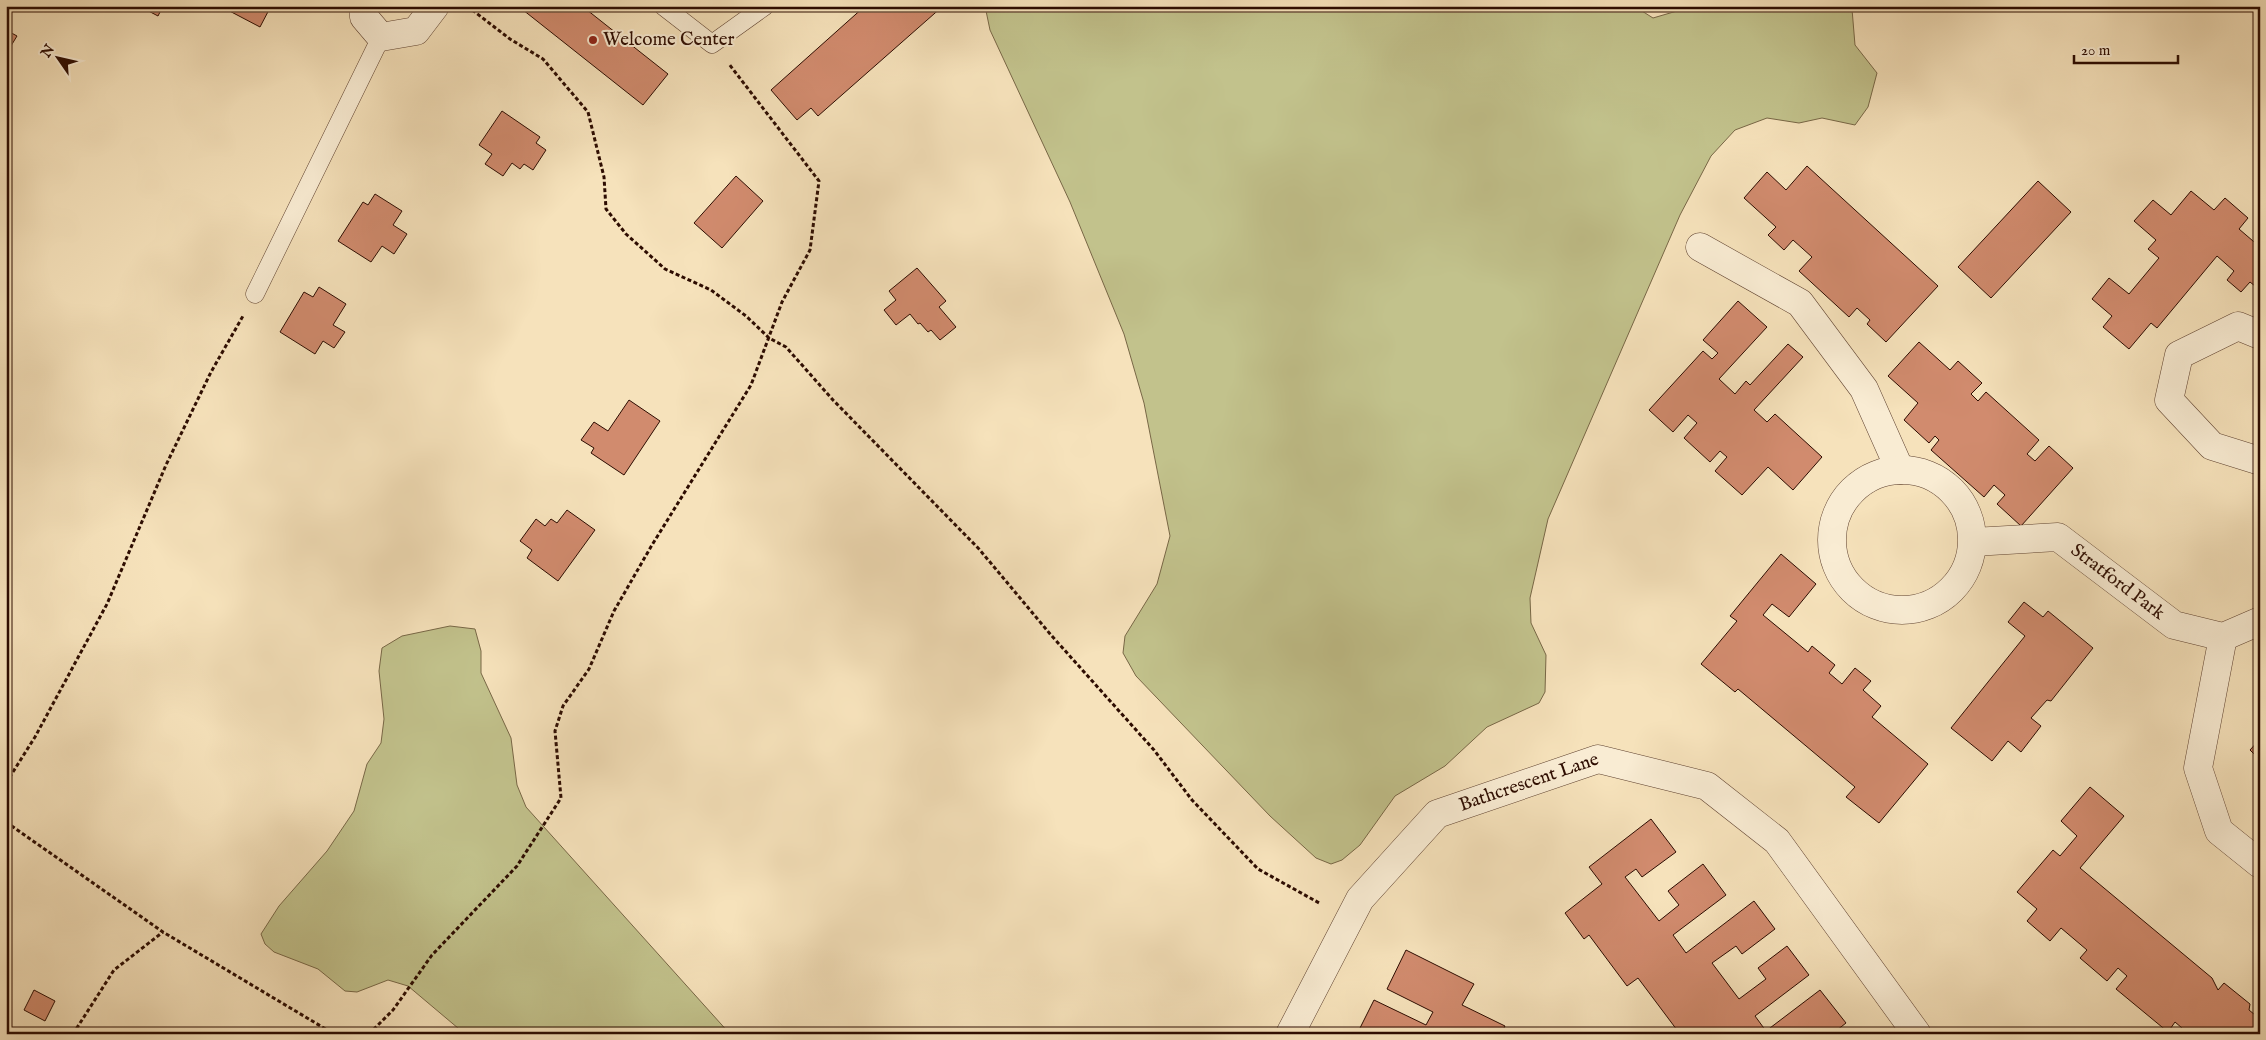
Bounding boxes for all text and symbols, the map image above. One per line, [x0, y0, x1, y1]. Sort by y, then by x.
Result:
place label: Welcome Center [603, 28, 735, 52]
north arrow [32, 32, 82, 82]
scale bar [2074, 32, 2177, 64]
marker: Welcome Center [587, 34, 599, 46]
text: N [37, 41, 59, 62]
text: 20 m [2081, 41, 2111, 60]
street label: Stratford Park [2066, 539, 2170, 626]
street label: Bathcrescent Lane [1456, 747, 1602, 818]

